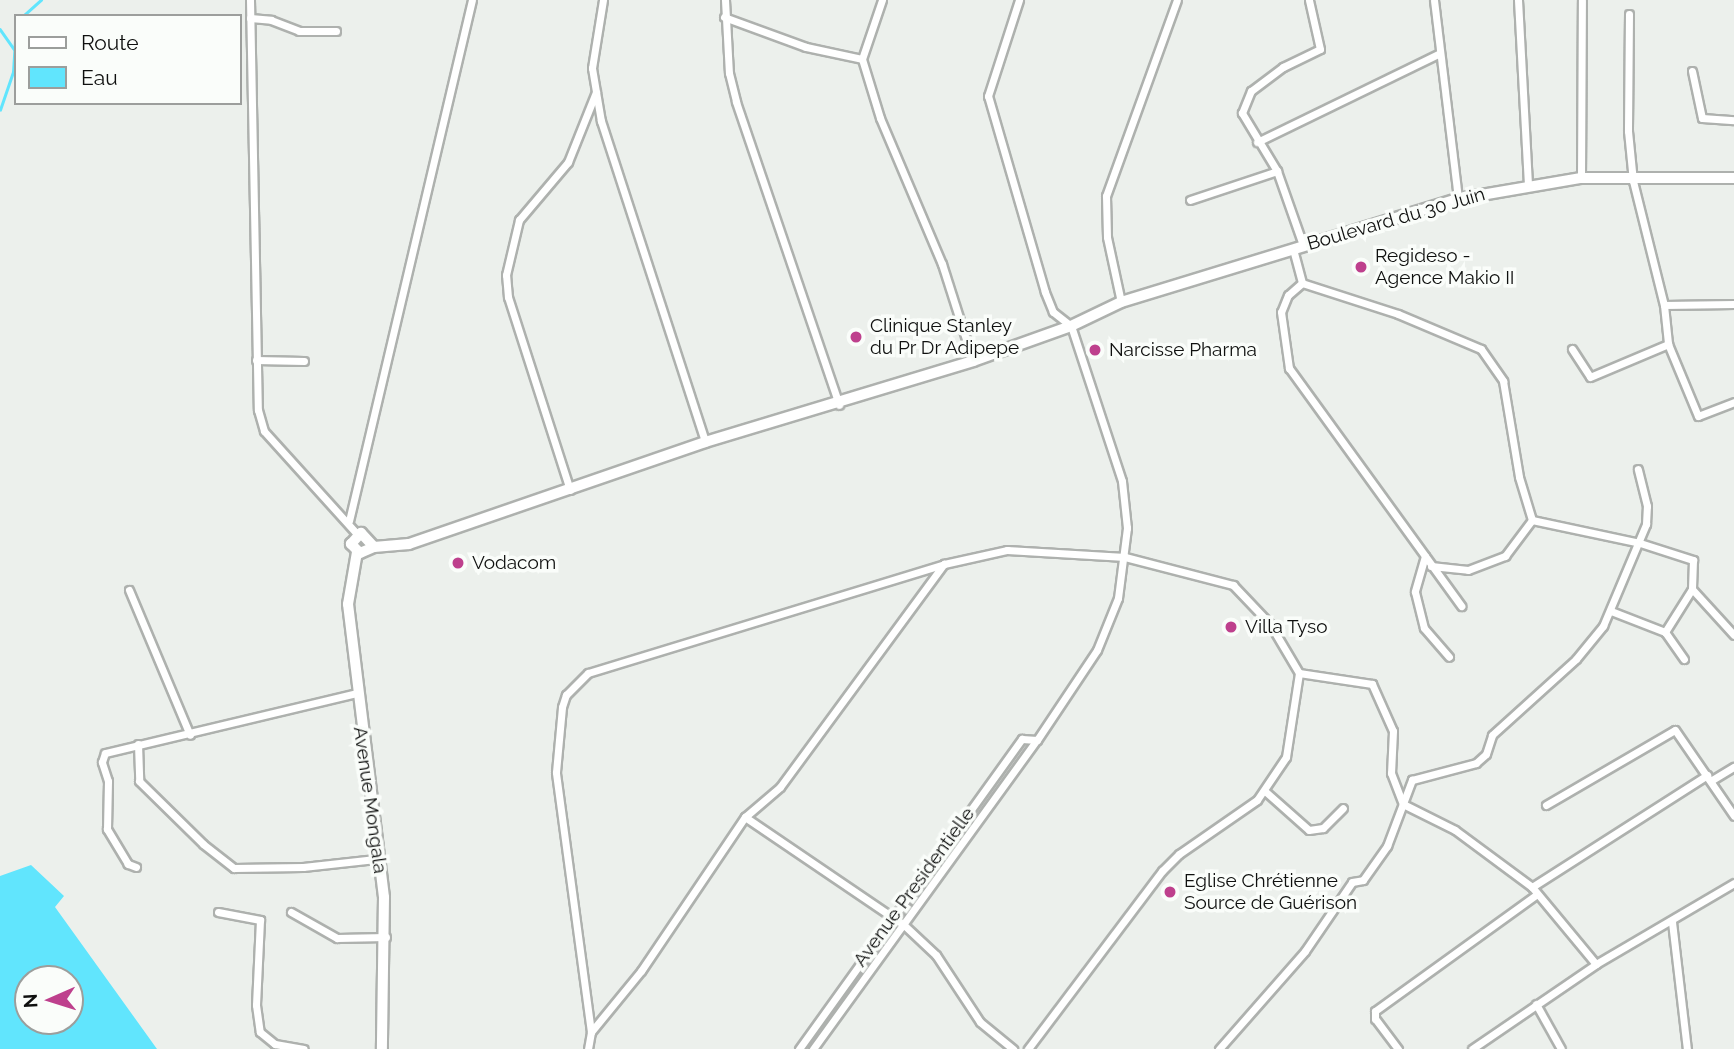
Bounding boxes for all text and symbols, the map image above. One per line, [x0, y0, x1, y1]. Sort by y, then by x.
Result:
legend [14, 14, 242, 105]
text: Route [81, 30, 139, 55]
text: Eau [81, 65, 118, 90]
street label: Boulevard du 30 Juin [1304, 183, 1488, 255]
place label: Regideso - Agence Makio II [1375, 245, 1515, 289]
marker: Regideso - Agence Makio II [1353, 259, 1369, 275]
place label: Clinique Stanley du Pr Dr Adipepe [870, 315, 1021, 359]
marker: Clinique Stanley du Pr Dr Adipepe [848, 329, 864, 345]
place label: Narcisse Pharma [1109, 339, 1257, 361]
marker: Narcisse Pharma [1087, 342, 1103, 358]
place label: Vodacom [472, 552, 556, 574]
marker: Vodacom [450, 555, 466, 571]
place label: Villa Tyso [1245, 616, 1328, 638]
marker: Villa Tyso [1223, 619, 1239, 635]
street label: Avenue Mongala [348, 725, 392, 875]
street label: Avenue Presidentielle [849, 803, 979, 971]
place label: Eglise Chrétienne Source de Guérison [1184, 870, 1357, 914]
marker: Eglise Chrétienne Source de Guérison [1162, 884, 1178, 900]
north arrow [14, 965, 84, 1035]
text: N [19, 993, 41, 1009]

